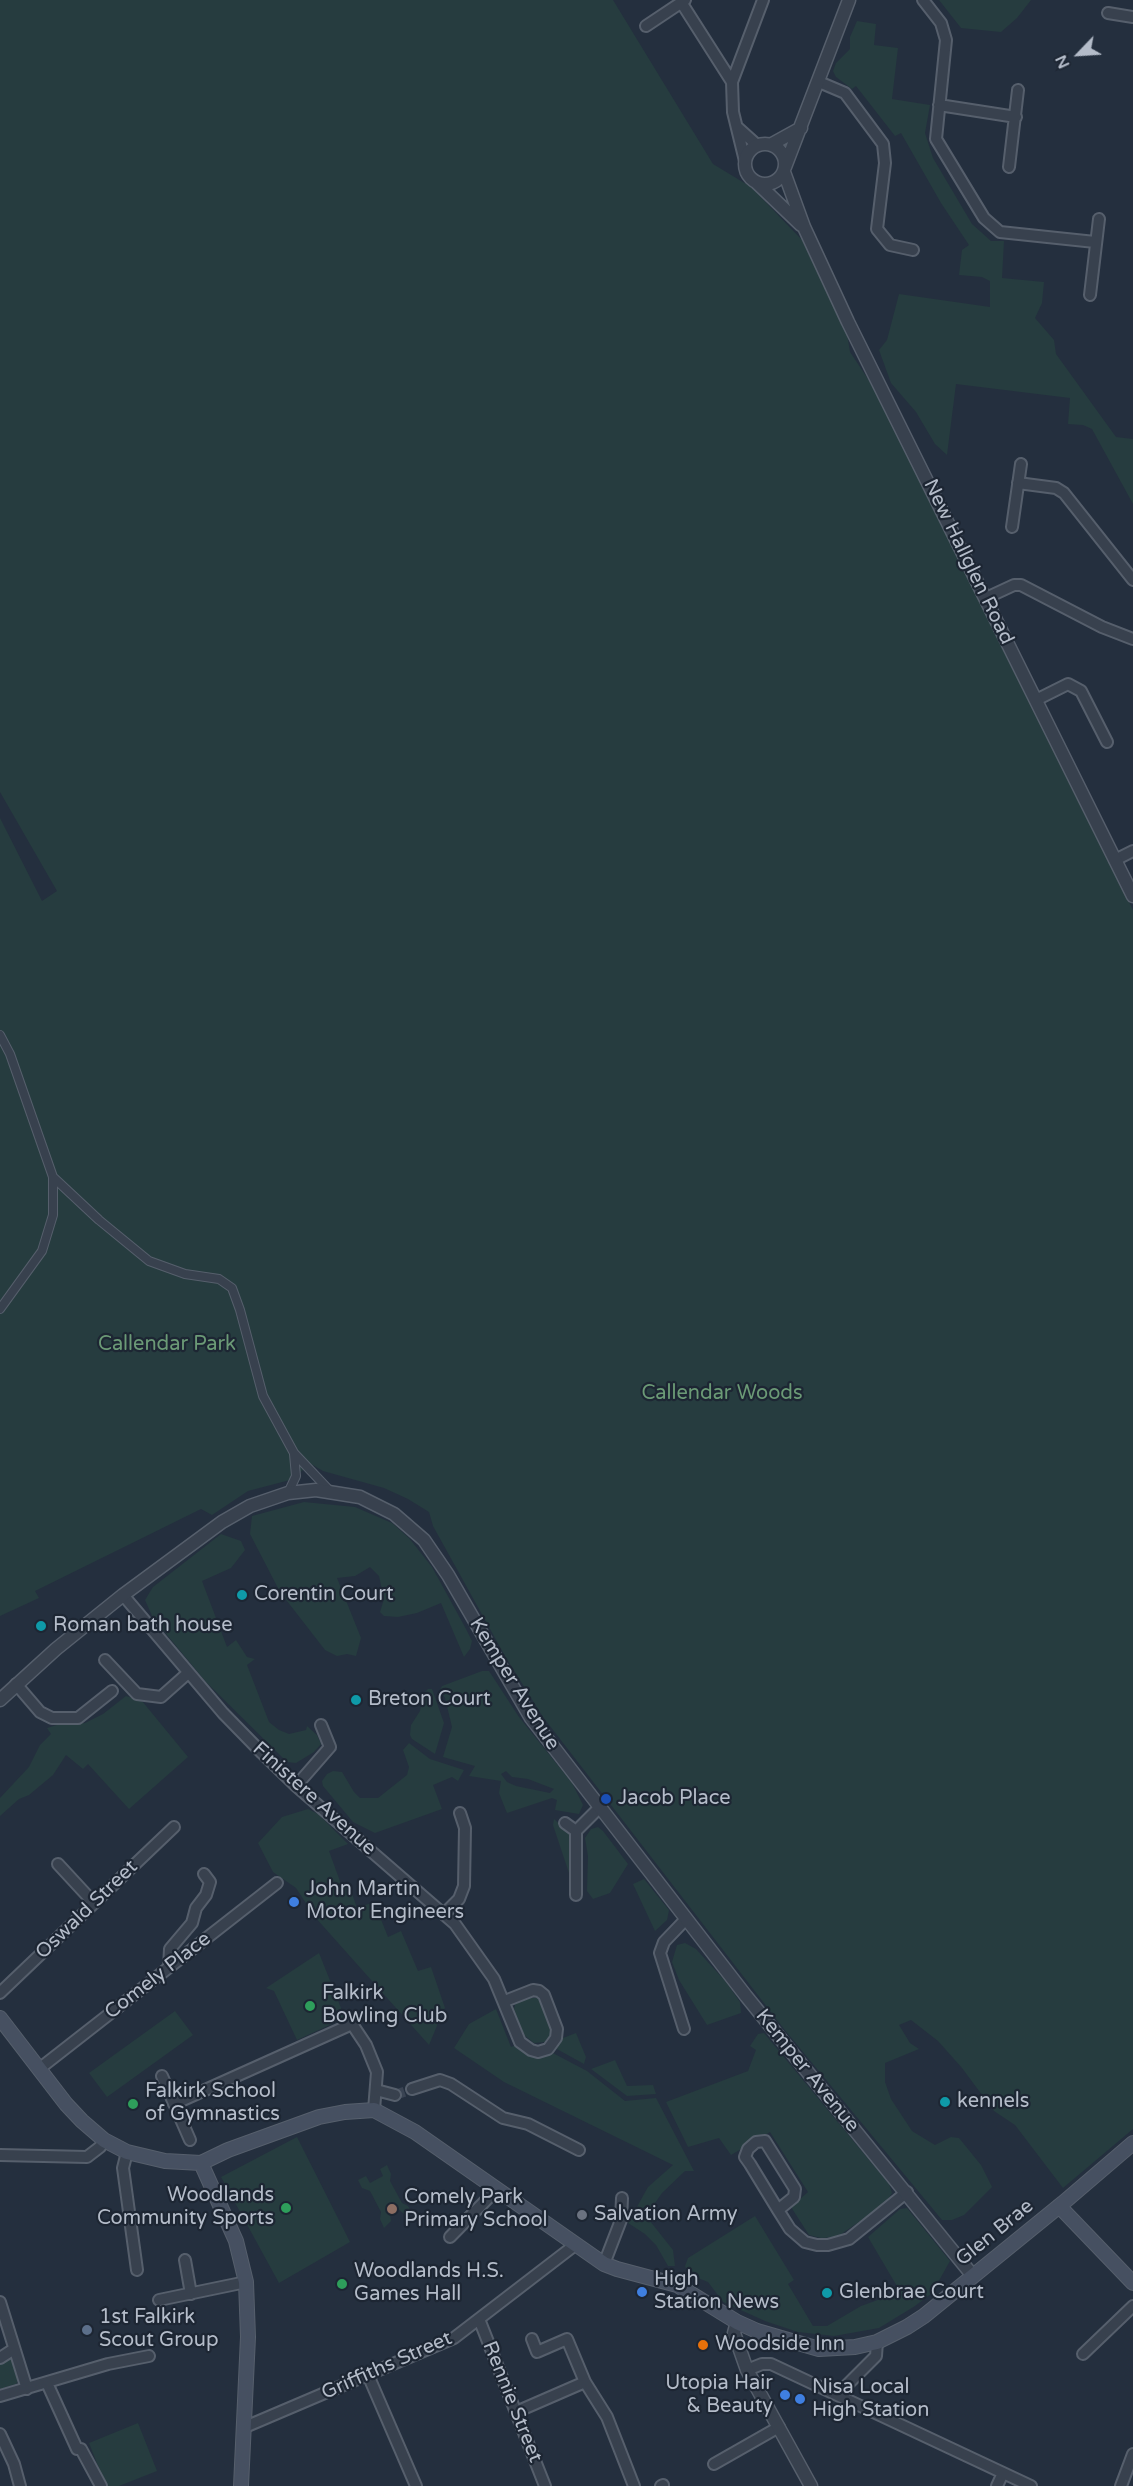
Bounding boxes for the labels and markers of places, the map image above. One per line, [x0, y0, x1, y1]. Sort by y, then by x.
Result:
place label: Corentin Court [254, 1583, 394, 1607]
marker: Corentin Court [235, 1588, 249, 1602]
place label: Roman bath house [53, 1614, 232, 1638]
marker: Roman bath house [34, 1619, 48, 1633]
place label: Breton Court [368, 1688, 491, 1712]
marker: Breton Court [349, 1693, 363, 1707]
place label: Jacob Place [618, 1787, 731, 1811]
marker: Jacob Place [599, 1792, 613, 1806]
place label: John Martin Motor Engineers [306, 1878, 464, 1925]
marker: John Martin Motor Engineers [287, 1895, 301, 1909]
place label: Falkirk Bowling Club [322, 1982, 447, 2029]
marker: Falkirk Bowling Club [303, 1999, 317, 2013]
place label: Falkirk School of Gymnastics [145, 2080, 280, 2127]
place label: kennels [957, 2090, 1029, 2114]
marker: kennels [938, 2095, 952, 2109]
marker: Falkirk School of Gymnastics [126, 2097, 140, 2111]
place label: Woodlands Community Sports [97, 2184, 274, 2231]
place label: Comely Park Primary School [404, 2186, 548, 2233]
marker: Woodlands Community Sports [279, 2201, 293, 2215]
marker: Comely Park Primary School [385, 2202, 399, 2216]
place label: Salvation Army [594, 2203, 738, 2227]
marker: Salvation Army [575, 2208, 589, 2222]
place label: Woodlands H.S. Games Hall [354, 2260, 504, 2307]
place label: High Station News [654, 2268, 779, 2315]
marker: Woodlands H.S. Games Hall [335, 2277, 349, 2291]
place label: Glenbrae Court [839, 2281, 984, 2305]
marker: High Station News [635, 2285, 649, 2299]
marker: Glenbrae Court [820, 2286, 834, 2300]
place label: 1st Falkirk Scout Group [99, 2306, 219, 2353]
marker: 1st Falkirk Scout Group [80, 2323, 94, 2337]
place label: Woodside Inn [715, 2333, 845, 2357]
marker: Woodside Inn [696, 2338, 710, 2352]
place label: Utopia Hair & Beauty [665, 2372, 773, 2419]
place label: Nisa Local High Station [812, 2376, 929, 2423]
marker: Utopia Hair & Beauty [778, 2388, 792, 2402]
marker: Nisa Local High Station [793, 2392, 807, 2406]

